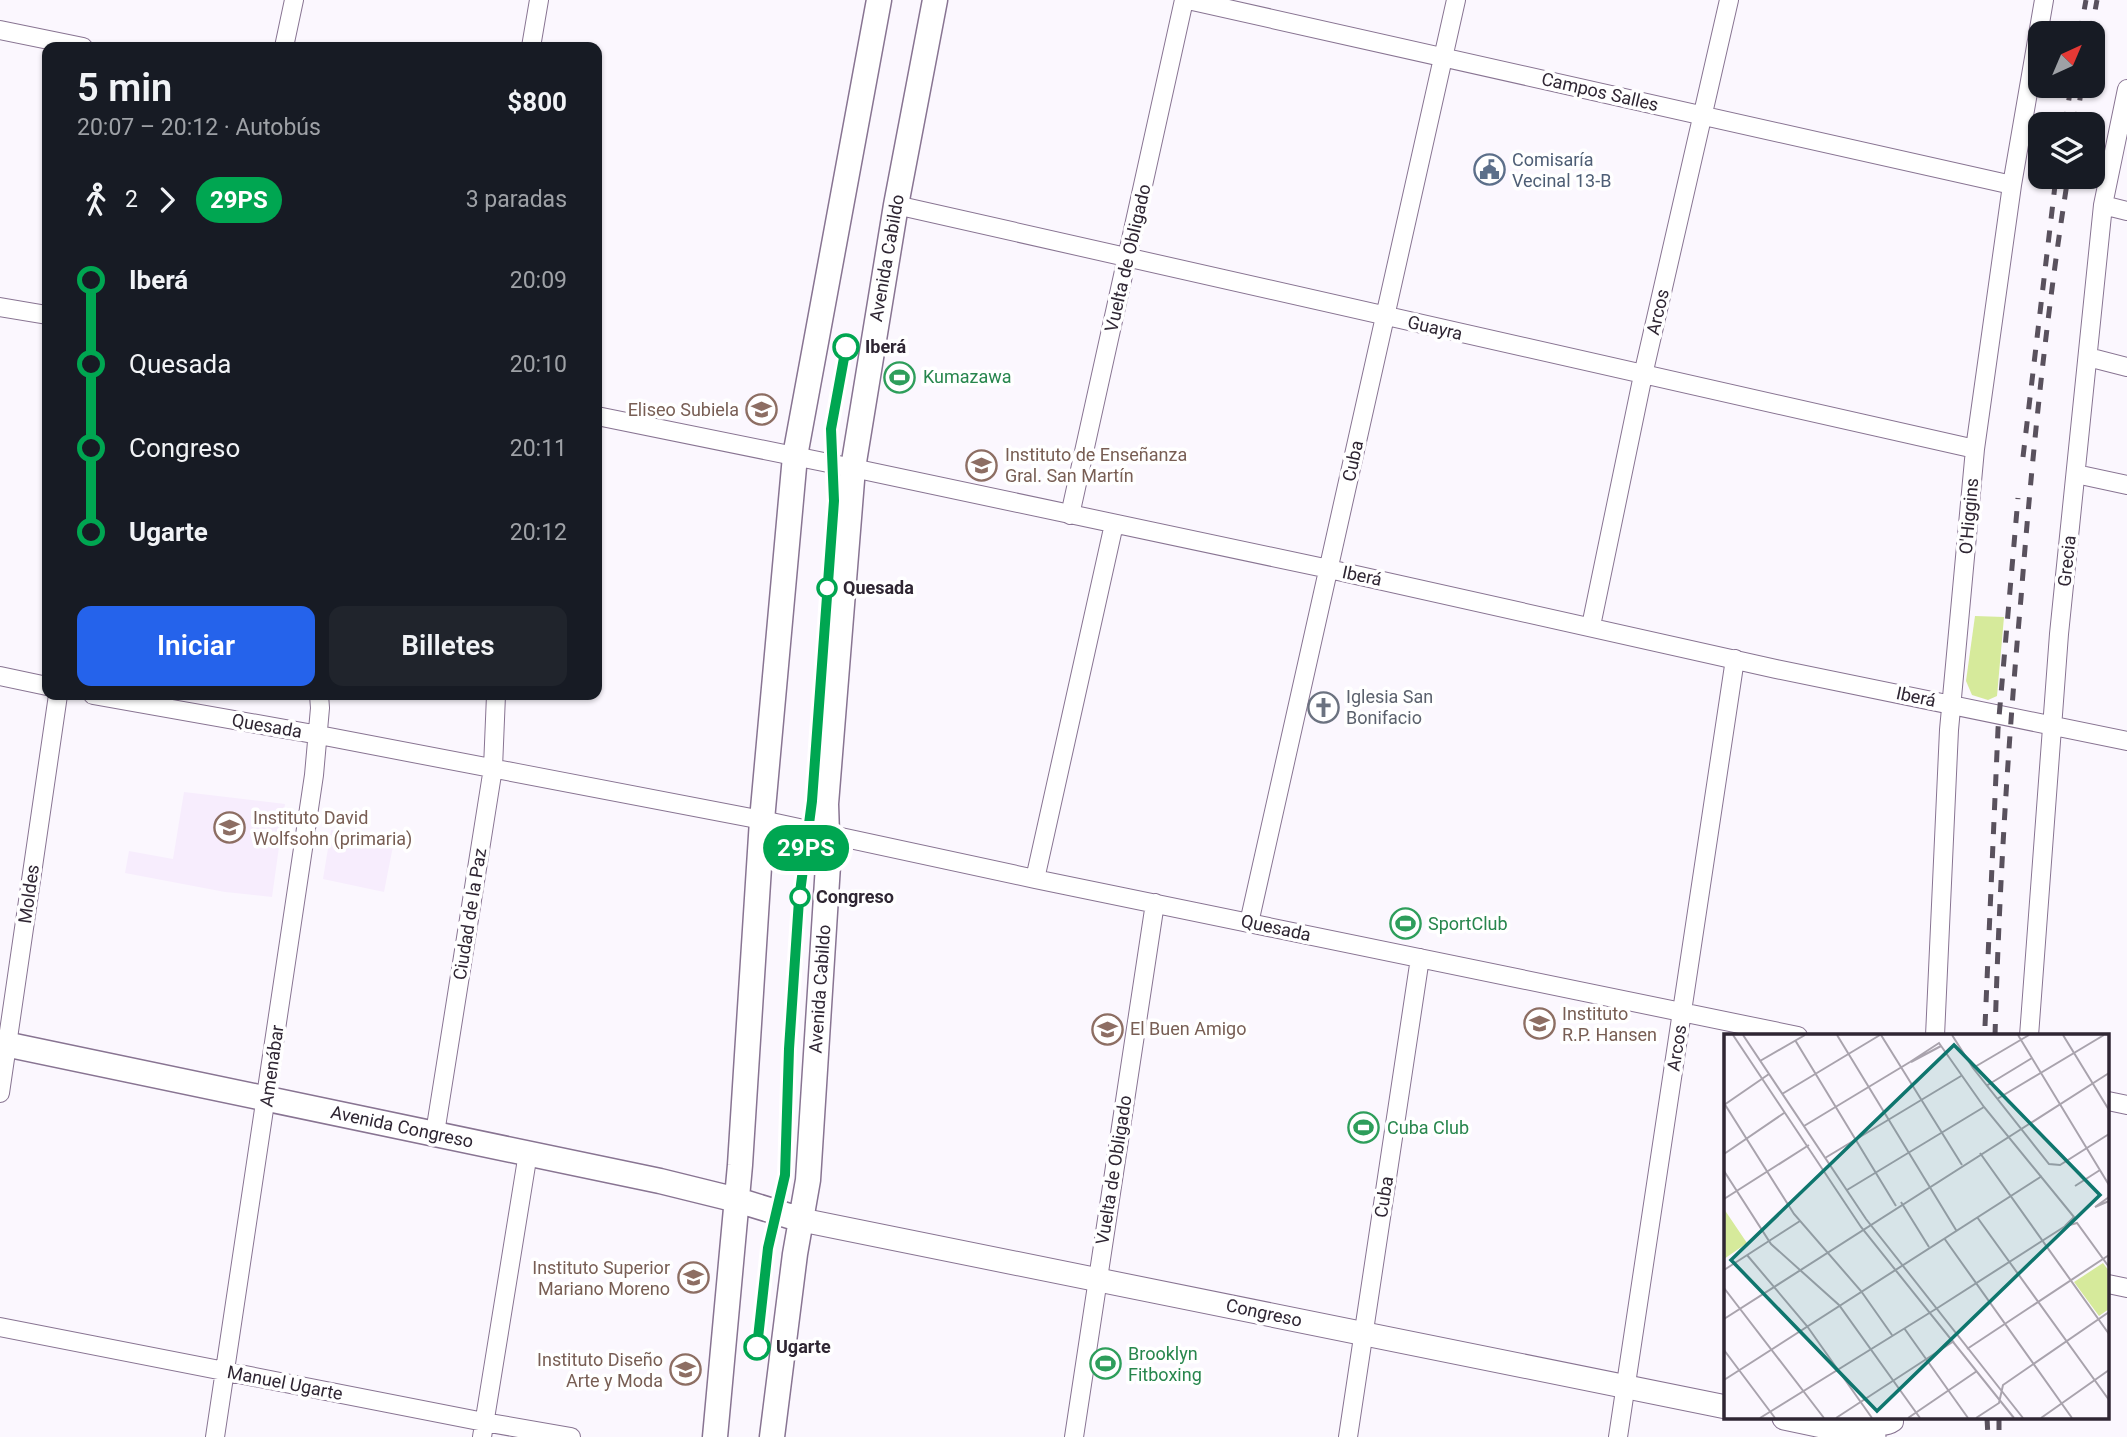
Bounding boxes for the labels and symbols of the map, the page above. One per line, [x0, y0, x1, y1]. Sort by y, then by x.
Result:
north arrow [2028, 21, 2105, 98]
street label: Campos Salles [1540, 68, 1661, 115]
place label: Comisaría Vecinal 13-B [1512, 149, 1611, 191]
public building icon: Comisaría Vecinal 13-B [1472, 153, 1506, 187]
street label: Vuelta de Obligado [1100, 182, 1155, 334]
street label: Avenida Cabildo [865, 193, 908, 323]
street label: Arcos [1642, 287, 1673, 337]
street label: Guayra [1406, 311, 1465, 344]
marker: Iberá [833, 334, 859, 360]
place label: Iberá [865, 336, 906, 357]
sports icon: Kumazawa [883, 360, 917, 394]
place label: Kumazawa [923, 366, 1012, 387]
school or university icon: Eliseo Subiela [745, 393, 779, 427]
place label: Eliseo Subiela [628, 399, 739, 420]
street label: Cuba [1338, 438, 1367, 483]
place label: Instituto de Enseñanza Gral. San Martín [1005, 444, 1187, 486]
school or university icon: Instituto de Enseñanza Gral. San Martín [965, 448, 999, 482]
street label: O'Higgins [1955, 477, 1982, 555]
street label: Grecia [2053, 534, 2080, 588]
street label: Iberá [1340, 561, 1384, 590]
place label: Quesada [843, 577, 914, 598]
marker: Quesada [817, 578, 837, 598]
street label: Iberá [1894, 682, 1938, 711]
place label: Iglesia San Bonifacio [1346, 686, 1433, 728]
church icon: Iglesia San Bonifacio [1306, 690, 1340, 724]
street label: Quesada [230, 709, 304, 742]
place label: Instituto David Wolfsohn (primaria) [253, 807, 412, 850]
school or university icon: Instituto David Wolfsohn (primaria) [213, 811, 247, 845]
line badge: 29PS [757, 825, 855, 871]
street label: Ciudad de la Paz [449, 846, 490, 981]
street label: Moldes [14, 863, 43, 925]
place label: Congreso [816, 886, 894, 907]
marker: Congreso [790, 887, 810, 907]
sports icon: SportClub [1388, 907, 1422, 941]
street label: Quesada [1239, 910, 1313, 945]
place label: SportClub [1428, 913, 1508, 934]
street label: Avenida Cabildo [805, 924, 834, 1054]
place label: Instituto R.P. Hansen [1562, 1003, 1657, 1045]
school or university icon: Instituto R.P. Hansen [1522, 1007, 1556, 1041]
school or university icon: El Buen Amigo [1090, 1012, 1124, 1046]
place label: El Buen Amigo [1130, 1018, 1246, 1039]
street label: Amenábar [255, 1023, 288, 1108]
street label: Arcos [1662, 1023, 1691, 1073]
inset map [1724, 1034, 2110, 1420]
street label: Vuelta de Obligado [1091, 1094, 1136, 1246]
street label: Avenida Congreso [329, 1101, 475, 1152]
sports icon: Cuba Club [1347, 1111, 1381, 1145]
place label: Cuba Club [1387, 1117, 1469, 1138]
street label: Cuba [1370, 1175, 1397, 1219]
place label: Instituto Superior Mariano Moreno [532, 1257, 670, 1299]
school or university icon: Instituto Superior Mariano Moreno [676, 1261, 710, 1295]
street label: Congreso [1224, 1294, 1304, 1331]
marker: Ugarte [744, 1334, 770, 1360]
place label: Ugarte [776, 1336, 831, 1357]
place label: Brooklyn Fitboxing [1128, 1343, 1202, 1385]
sports icon: Brooklyn Fitboxing [1088, 1347, 1122, 1381]
place label: Instituto Diseño Arte y Moda [537, 1349, 663, 1391]
school or university icon: Instituto Diseño Arte y Moda [669, 1353, 703, 1387]
street label: Manuel Ugarte [226, 1361, 345, 1404]

